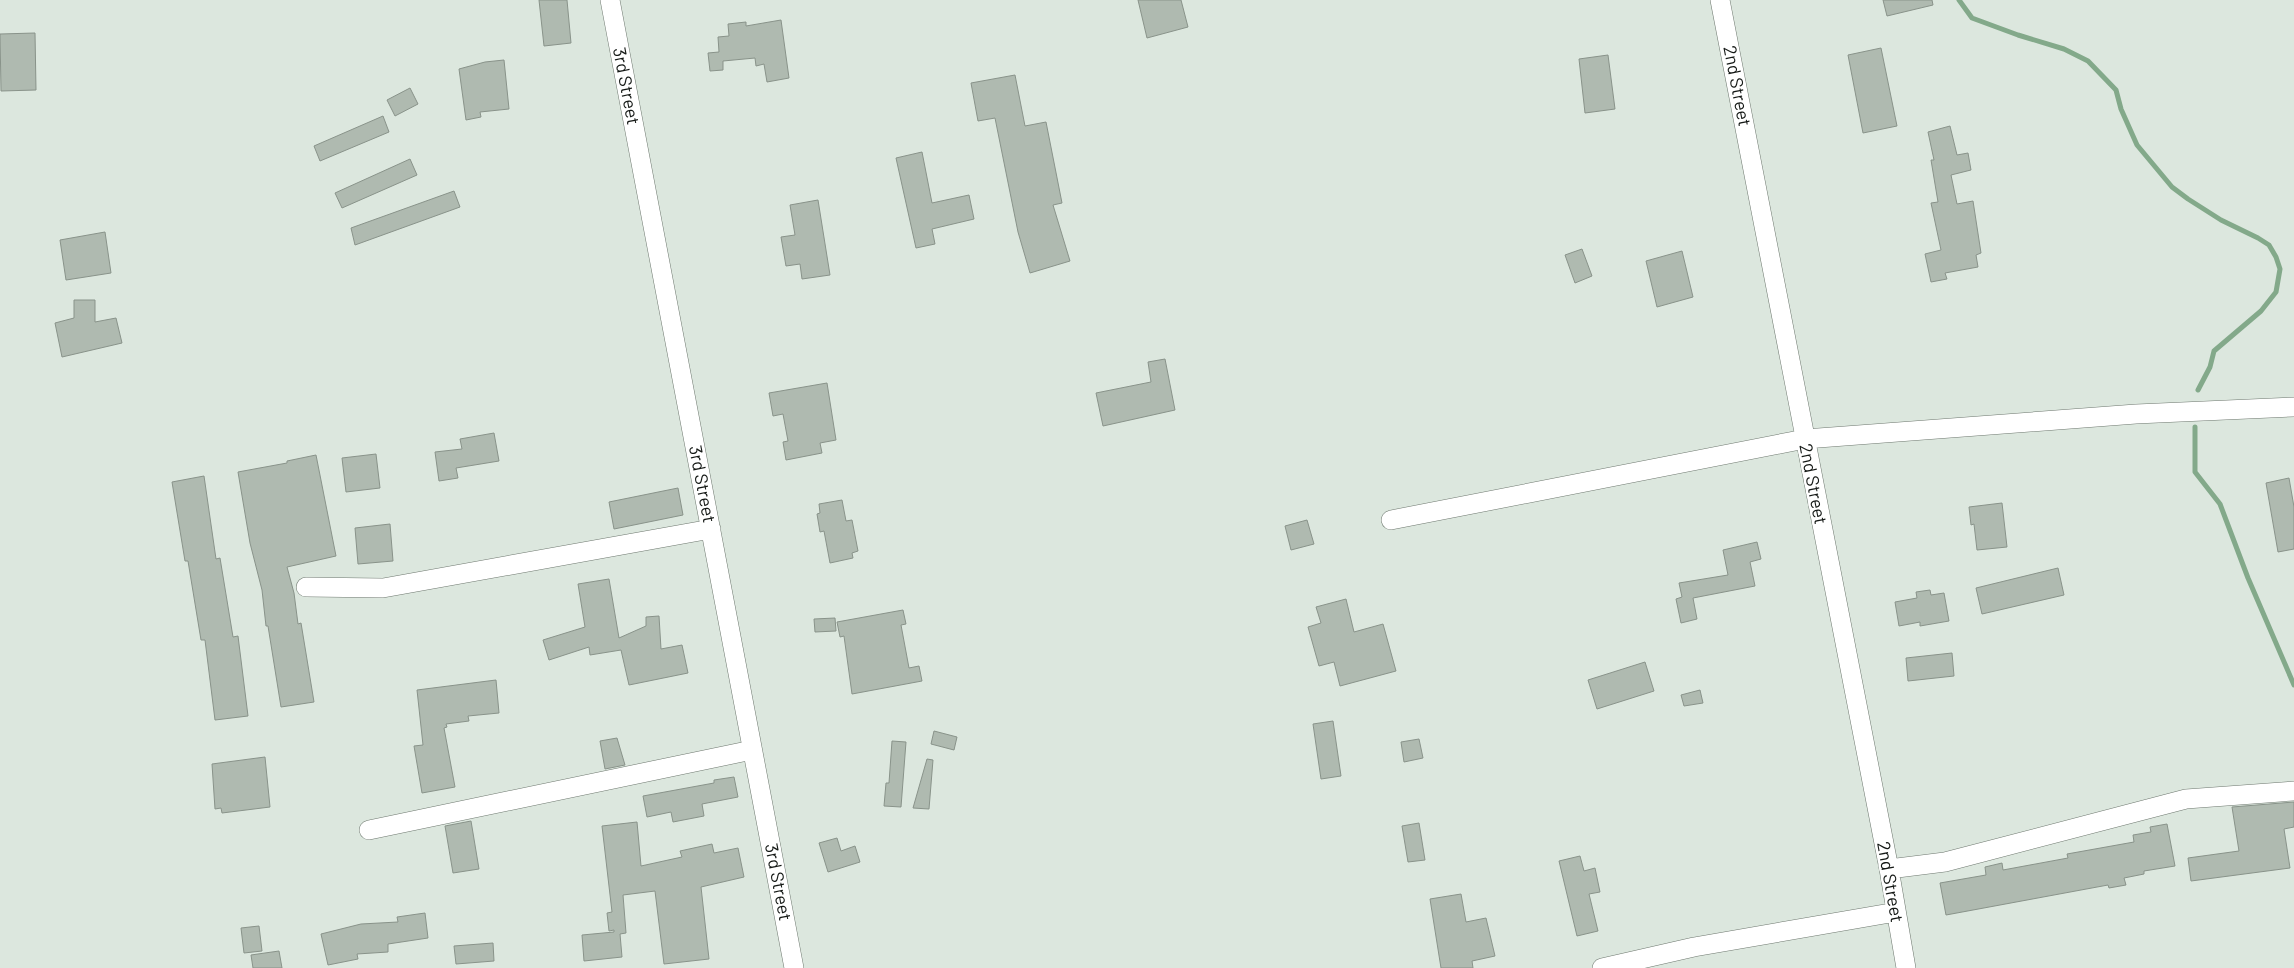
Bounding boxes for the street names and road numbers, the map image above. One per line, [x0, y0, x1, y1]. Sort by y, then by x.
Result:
street label: 2nd Street [1719, 44, 1757, 128]
street label: 3rd Street [609, 45, 645, 126]
street label: 2nd Street [1795, 442, 1833, 526]
street label: 3rd Street [685, 443, 721, 524]
street label: 2nd Street [1873, 840, 1909, 924]
street label: 3rd Street [761, 841, 797, 922]

